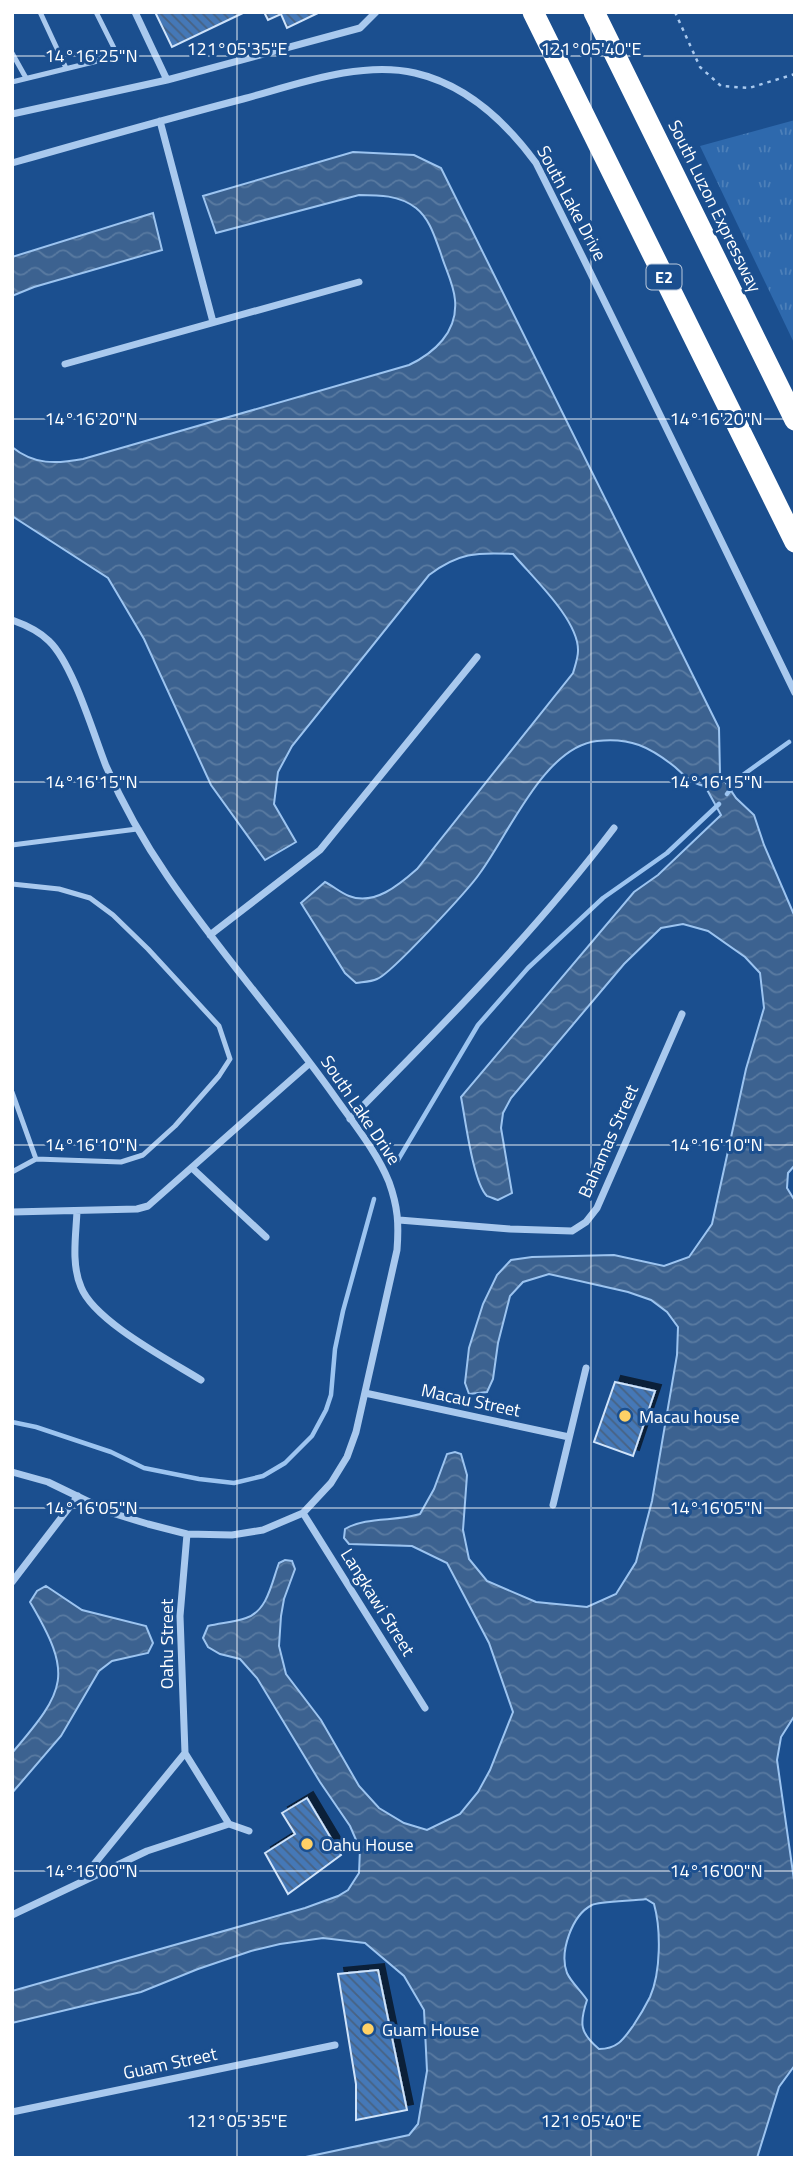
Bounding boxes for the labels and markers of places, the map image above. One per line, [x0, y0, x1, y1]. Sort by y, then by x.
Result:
place label: Macau house [639, 1403, 740, 1430]
marker: Macau house [617, 1408, 633, 1424]
place label: Oahu House [321, 1831, 414, 1858]
marker: Oahu House [299, 1836, 315, 1852]
place label: Guam House [382, 2016, 479, 2043]
marker: Guam House [360, 2021, 376, 2037]

